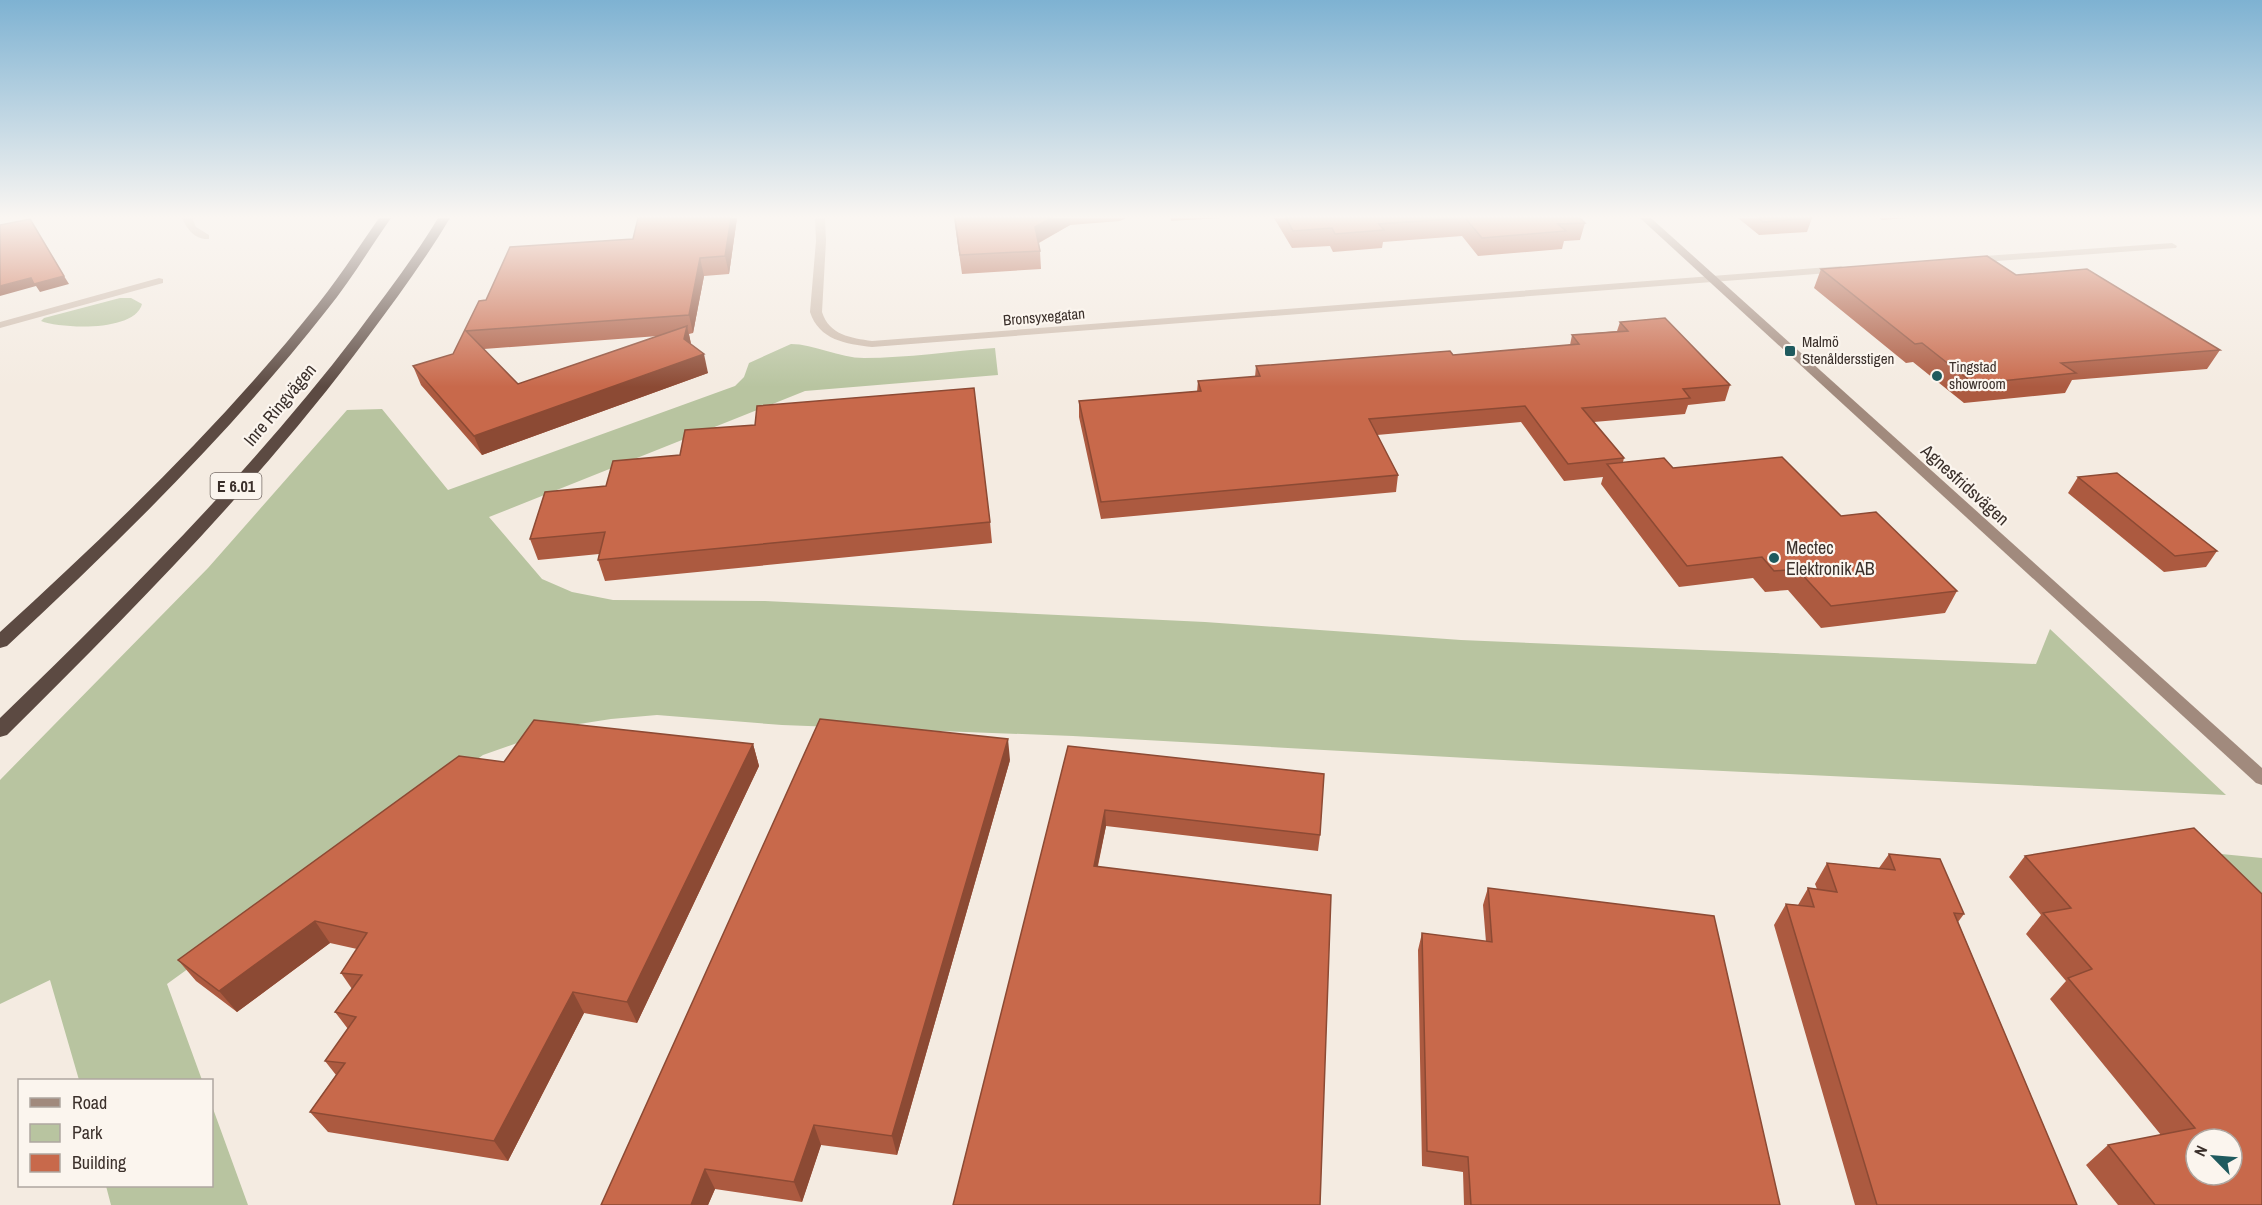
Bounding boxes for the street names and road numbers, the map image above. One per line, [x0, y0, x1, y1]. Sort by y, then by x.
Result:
street label: Bronsyxegatan [1002, 302, 1086, 331]
street label: Inre Ringvägen [238, 358, 322, 451]
street label: Agnesfridsvägen [1915, 438, 2015, 531]
road number: E 6.01 [210, 473, 262, 499]

